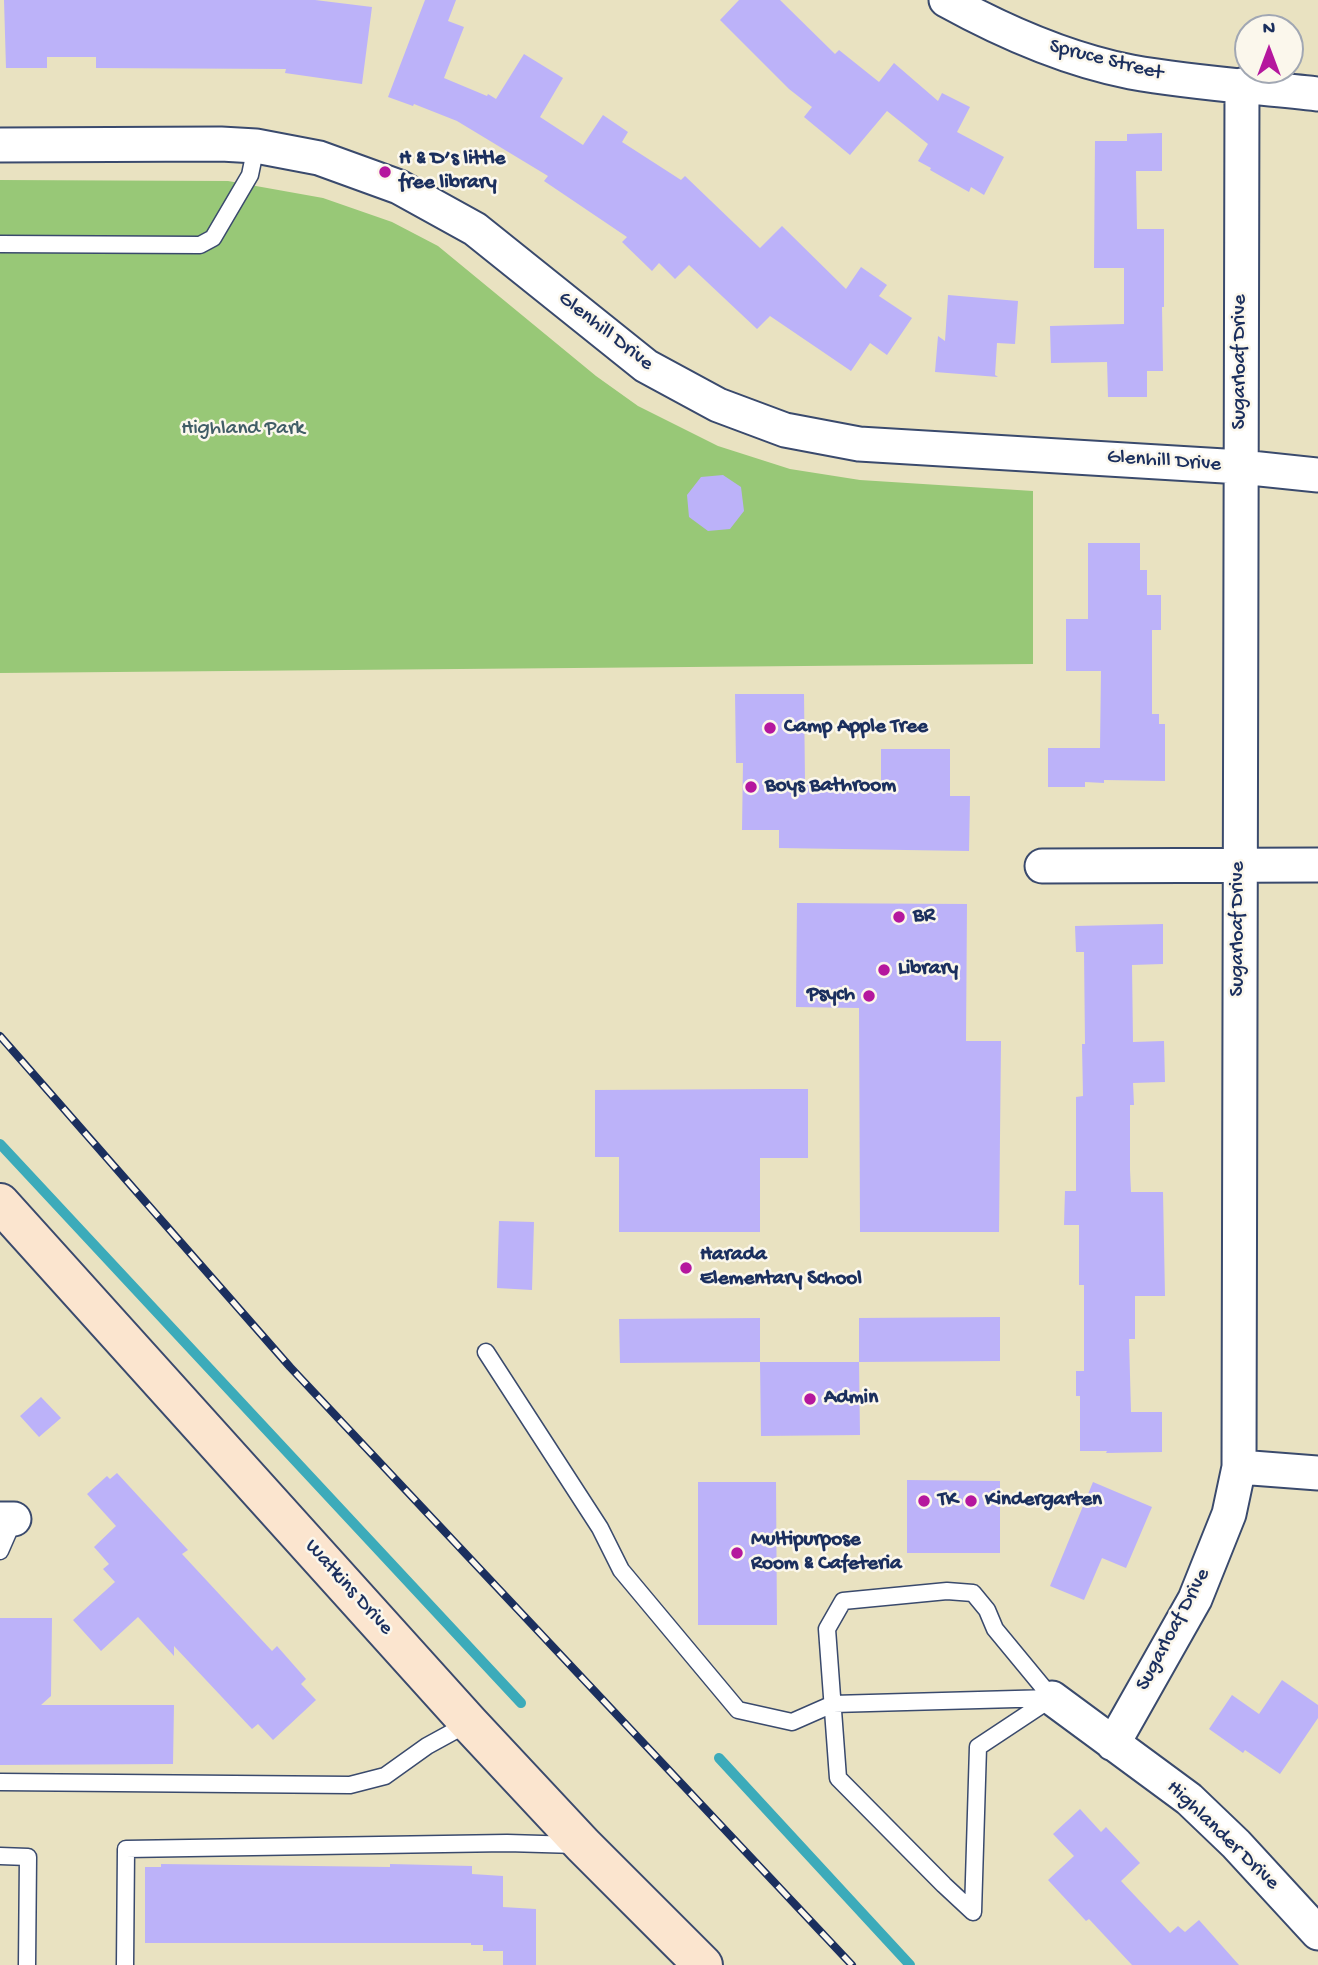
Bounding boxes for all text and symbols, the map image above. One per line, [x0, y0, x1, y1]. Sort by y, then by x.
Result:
north arrow [1234, 14, 1304, 84]
text: N [1263, 18, 1275, 41]
street label: Spruce Street [1047, 35, 1165, 87]
place label: H & D’s little free library [399, 147, 505, 197]
marker: H & D’s little free library [377, 164, 393, 180]
street label: Glenhill Drive [552, 287, 658, 377]
street label: Sugarloaf Drive [1228, 295, 1254, 429]
park label: Highland Park [181, 417, 305, 443]
street label: Glenhill Drive [1106, 445, 1222, 479]
place label: Camp Apple Tree [784, 715, 928, 741]
marker: Camp Apple Tree [762, 720, 778, 736]
place label: Boys Bathroom [765, 774, 896, 800]
marker: Boys Bathroom [743, 779, 759, 795]
street label: Sugarloaf Drive [1226, 862, 1252, 996]
place label: BR [913, 904, 935, 930]
marker: BR [891, 909, 907, 925]
place label: Library [898, 957, 958, 983]
marker: Library [876, 962, 892, 978]
place label: Psych [807, 983, 855, 1009]
marker: Psych [861, 988, 877, 1004]
place label: Harada Elementary School [700, 1243, 862, 1293]
marker: Harada Elementary School [678, 1260, 694, 1276]
place label: Admin [824, 1386, 878, 1412]
marker: Admin [802, 1391, 818, 1407]
place label: TK [938, 1488, 958, 1514]
place label: Kindergarten [985, 1488, 1102, 1514]
marker: TK [916, 1493, 932, 1509]
marker: Kindergarten [963, 1493, 979, 1509]
place label: Multipurpose Room & Cafeteria [751, 1528, 902, 1578]
street label: Watkins Drive [298, 1535, 398, 1641]
marker: Multipurpose Room & Cafeteria [729, 1545, 745, 1561]
street label: Sugarloaf Drive [1131, 1564, 1217, 1696]
street label: Highlander Drive [1160, 1776, 1284, 1896]

